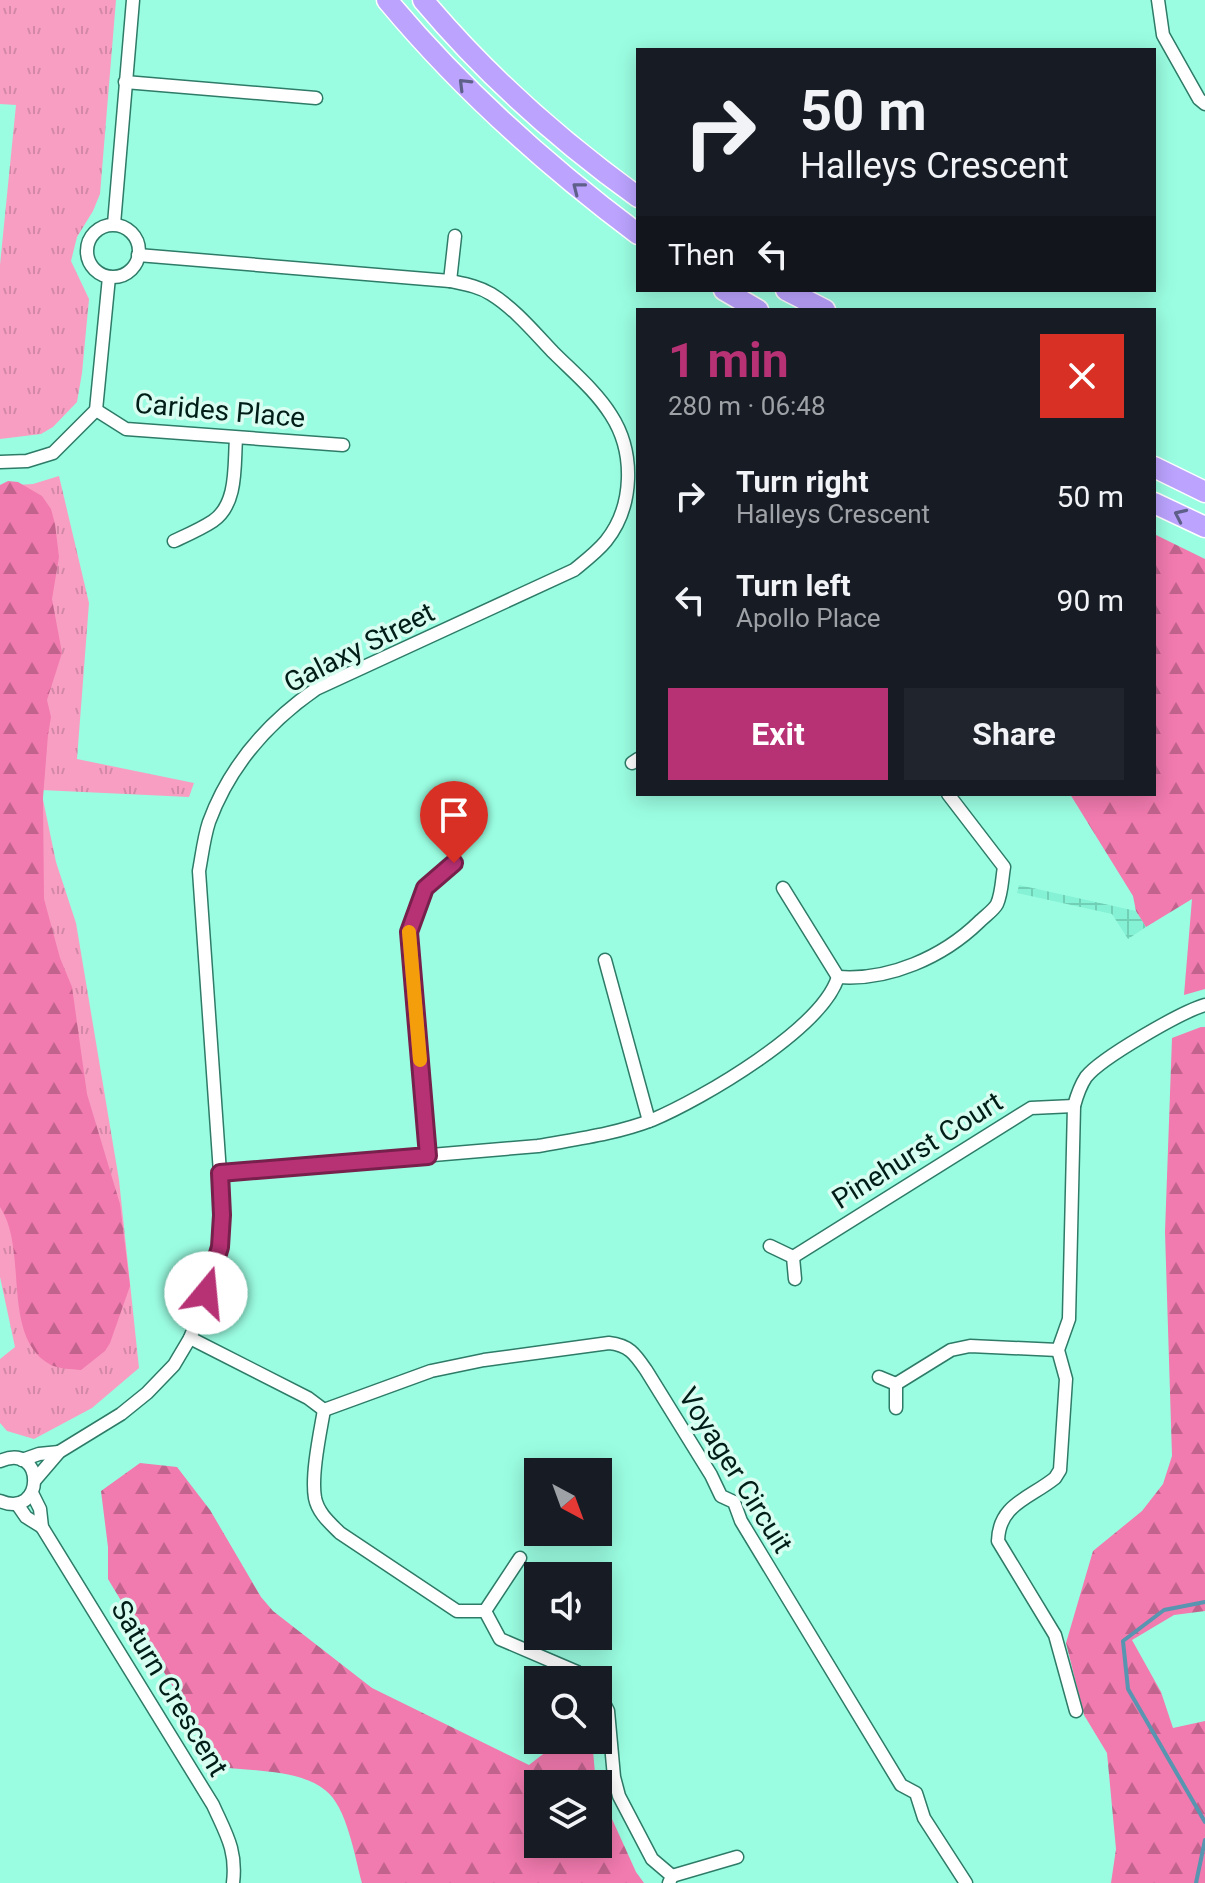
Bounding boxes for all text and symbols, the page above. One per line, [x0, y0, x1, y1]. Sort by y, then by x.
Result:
text: 50 m [800, 78, 927, 144]
one-way arrow [459, 79, 473, 93]
icon: right [668, 80, 772, 184]
text: Halleys Crescent [800, 145, 1069, 187]
one-way arrow [573, 183, 587, 198]
icon: left [751, 232, 795, 276]
text: Then [668, 237, 735, 272]
text: 1 min [668, 332, 789, 389]
button: close [1040, 334, 1124, 418]
street label: Carides Place [133, 387, 307, 434]
text: 280 m · 06:48 [668, 391, 826, 421]
text: Turn right [736, 464, 869, 499]
icon: right [668, 474, 712, 518]
text: 50 m [1057, 479, 1124, 514]
text: Halleys Crescent [736, 499, 930, 529]
one-way arrow [1173, 509, 1188, 525]
text: Turn left [736, 568, 851, 603]
icon: left [668, 578, 712, 622]
text: 90 m [1057, 583, 1124, 618]
street label: Galaxy Street [279, 595, 440, 699]
text: Apollo Place [736, 603, 881, 633]
button: Exit [668, 688, 888, 780]
button: Share [904, 688, 1124, 780]
pin [420, 781, 488, 863]
icon: arrive [432, 793, 476, 837]
street label: Pinehurst Court [826, 1085, 1009, 1216]
position arrow [164, 1251, 248, 1335]
street label: Voyager Circuit [672, 1382, 800, 1559]
north arrow [524, 1458, 612, 1546]
map controls [524, 1458, 612, 1858]
button: sound [524, 1562, 612, 1650]
street label: Saturn Crescent [104, 1594, 235, 1782]
button: search [524, 1666, 612, 1754]
button: layers [524, 1770, 612, 1858]

